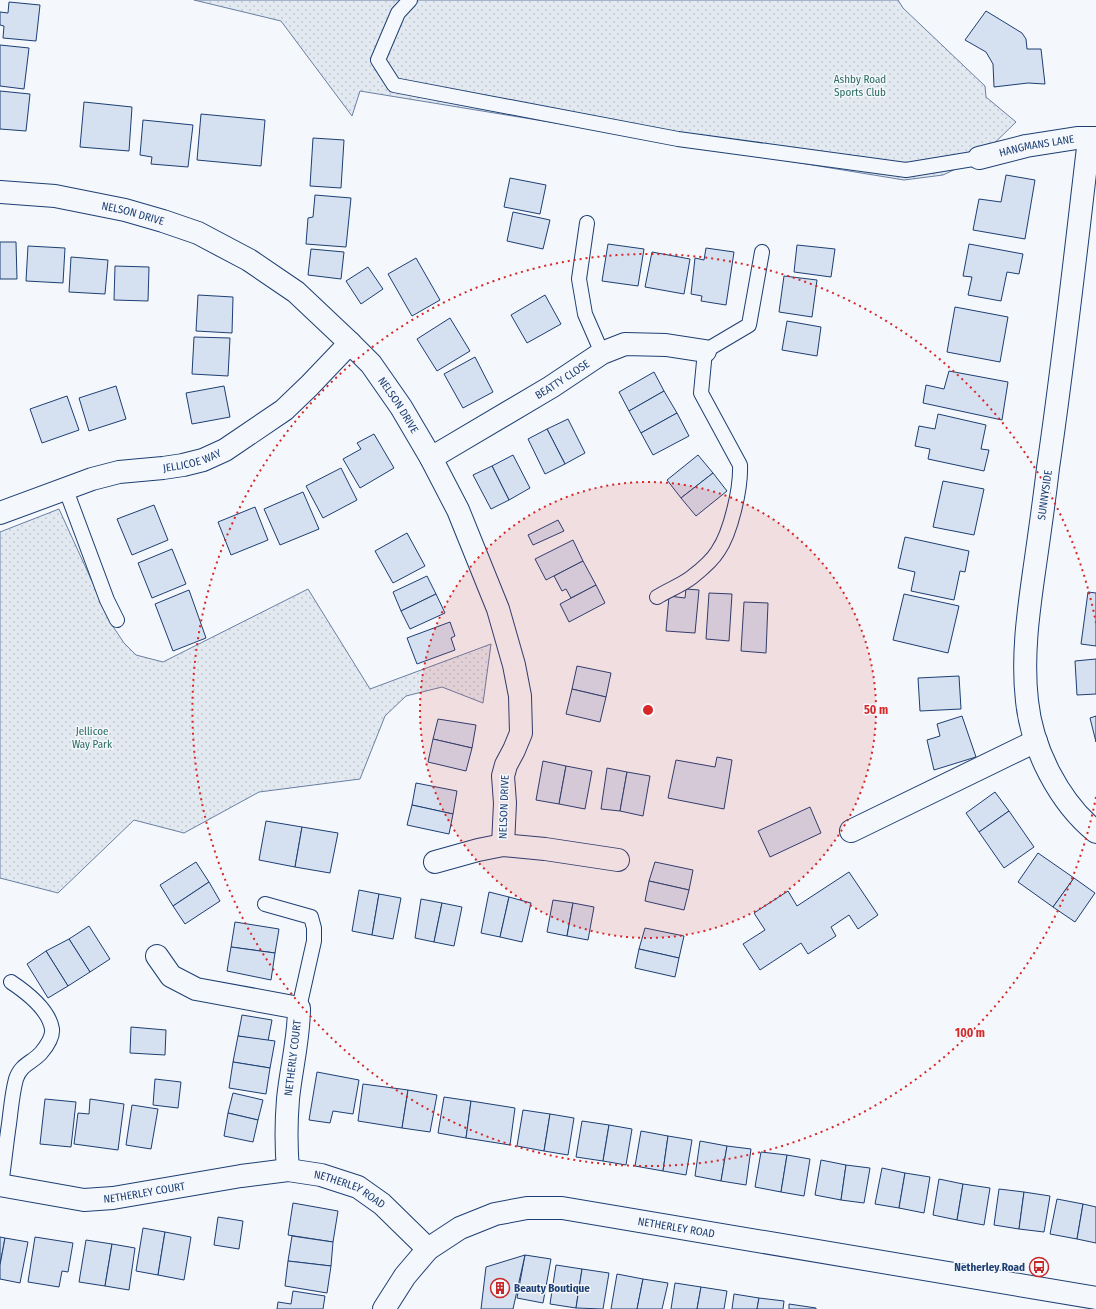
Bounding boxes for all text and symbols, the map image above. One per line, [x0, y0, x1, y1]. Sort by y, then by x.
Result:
park label: Ashby Road Sports Club [834, 73, 886, 99]
street label: HANGMANS LANE [998, 132, 1075, 159]
street label: NELSON DRIVE [100, 199, 166, 228]
street label: BEATTY CLOSE [533, 357, 592, 402]
street label: NELSON DRIVE [376, 374, 421, 435]
street label: JELLICOE WAY [162, 446, 223, 474]
street label: SUNNYSIDE [1035, 469, 1055, 521]
centre of rings [641, 703, 655, 717]
text: 50 m [864, 703, 888, 717]
park label: Jellicoe Way Park [72, 725, 113, 751]
street label: NELSON DRIVE [496, 775, 512, 839]
street label: NETHERLY COURT [282, 1018, 304, 1097]
text: 100 m [955, 1026, 985, 1040]
street label: NETHERLEY ROAD [313, 1168, 388, 1211]
street label: NETHERLEY COURT [103, 1179, 187, 1205]
street label: NETHERLEY ROAD [637, 1214, 716, 1240]
bus stop icon: Netherley Road [1028, 1256, 1050, 1278]
place label: Netherley Road [954, 1261, 1025, 1274]
building icon: Beauty Boutique [489, 1277, 511, 1299]
place label: Beauty Boutique [514, 1282, 590, 1295]

